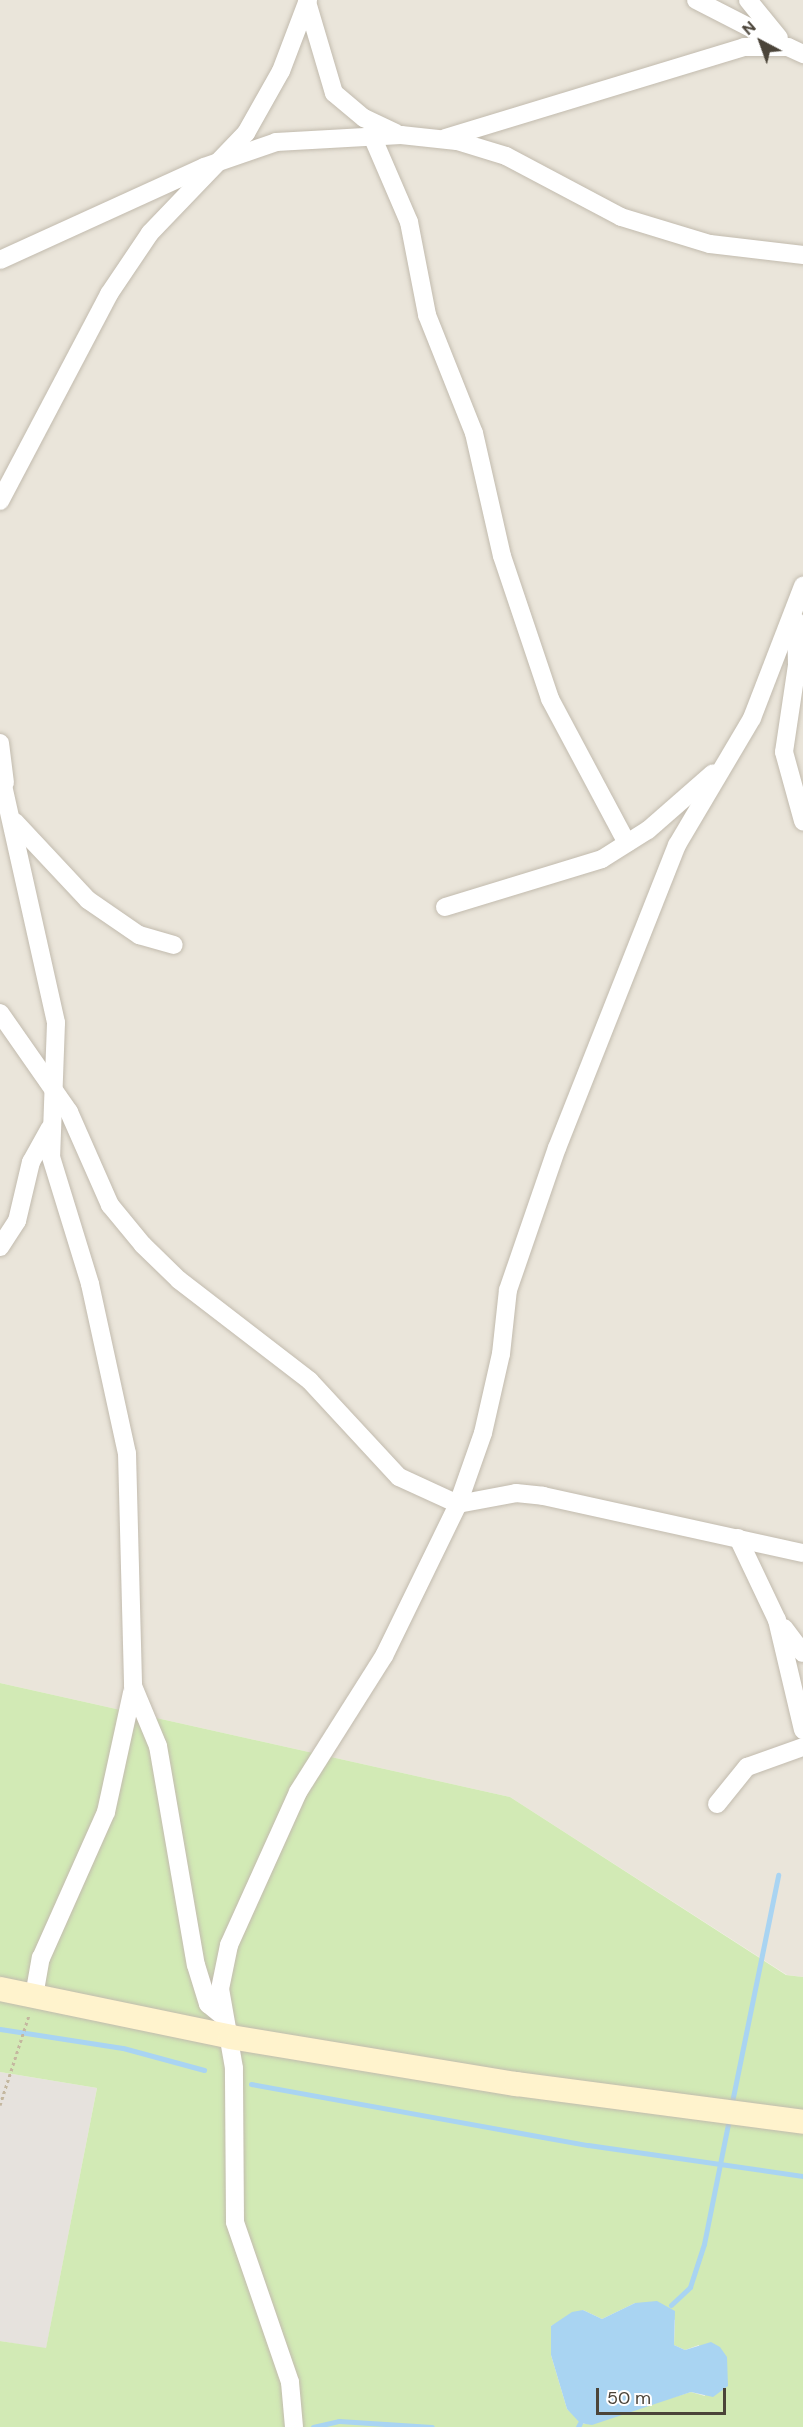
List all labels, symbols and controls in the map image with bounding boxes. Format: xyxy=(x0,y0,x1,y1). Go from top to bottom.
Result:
north arrow xyxy=(731,12,791,72)
text: N xyxy=(738,16,760,40)
scale bar xyxy=(599,2376,730,2414)
text: 50 m xyxy=(607,2386,651,2410)

